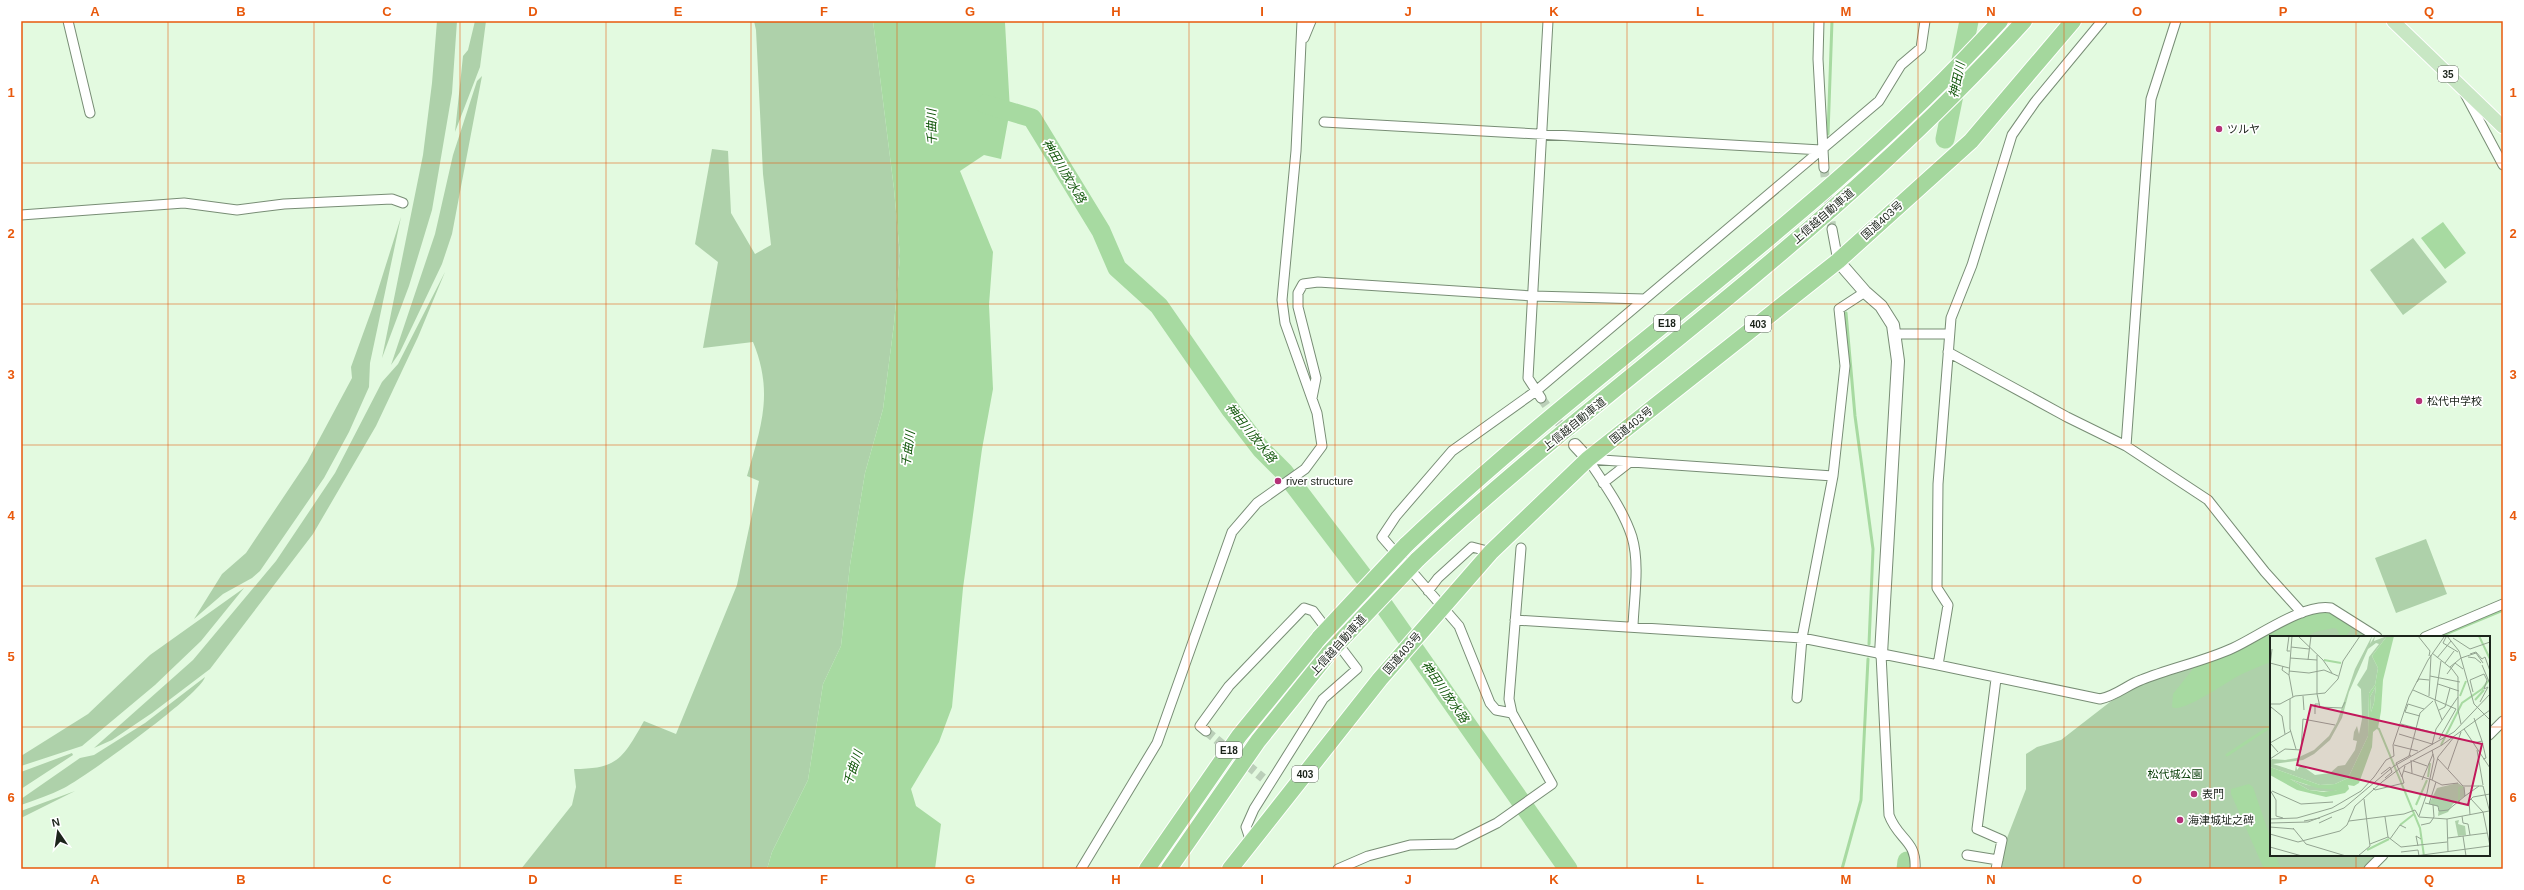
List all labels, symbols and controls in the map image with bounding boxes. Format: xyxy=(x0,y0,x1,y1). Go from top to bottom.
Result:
text: A xyxy=(90,4,100,19)
text: B xyxy=(236,4,246,19)
text: C xyxy=(382,4,392,19)
text: D xyxy=(528,4,538,19)
text: E xyxy=(674,4,683,19)
text: F xyxy=(820,4,828,19)
text: G xyxy=(965,4,975,19)
text: H xyxy=(1111,4,1121,19)
text: I xyxy=(1260,4,1264,19)
text: J xyxy=(1404,4,1412,19)
text: K xyxy=(1549,4,1559,19)
text: L xyxy=(1696,4,1704,19)
text: M xyxy=(1841,4,1851,19)
text: N xyxy=(1986,4,1996,19)
text: O xyxy=(2132,4,2142,19)
text: P xyxy=(2279,4,2288,19)
text: Q xyxy=(2424,4,2434,19)
water label: 神田川 xyxy=(1946,59,1968,99)
road number: 35 xyxy=(2438,66,2458,82)
text: 1 xyxy=(7,85,15,100)
text: 1 xyxy=(2509,85,2517,100)
water label: 千曲川 xyxy=(925,107,939,145)
place label: ツルヤ xyxy=(2227,123,2260,135)
marker: ツルヤ xyxy=(2214,124,2224,134)
water label: 神田川放水路 xyxy=(1039,137,1089,206)
street label: 上信越自動車道 xyxy=(1790,186,1856,246)
street label: 国道403号 xyxy=(1859,198,1905,242)
text: 2 xyxy=(7,226,15,241)
text: 2 xyxy=(2509,226,2517,241)
road number: E18 xyxy=(1654,315,1680,331)
road number: 403 xyxy=(1745,316,1771,332)
text: 3 xyxy=(7,367,15,382)
text: 3 xyxy=(2509,367,2517,382)
street label: 上信越自動車道 xyxy=(1540,395,1608,453)
place label: 松代中学校 xyxy=(2427,395,2482,407)
marker: 松代中学校 xyxy=(2414,396,2424,406)
water label: 神田川放水路 xyxy=(1223,401,1280,466)
street label: 国道403号 xyxy=(1607,404,1655,446)
water label: 千曲川 xyxy=(899,428,918,468)
place label: river structure xyxy=(1286,475,1353,487)
marker: river structure xyxy=(1273,476,1283,486)
text: 4 xyxy=(7,508,15,523)
text: 4 xyxy=(2509,508,2517,523)
street label: 上信越自動車道 xyxy=(1308,612,1368,678)
street label: 国道403号 xyxy=(1381,630,1423,676)
inset map xyxy=(2270,636,2490,856)
text: 5 xyxy=(7,649,15,664)
text: 5 xyxy=(2509,649,2517,664)
water label: 神田川放水路 xyxy=(1419,658,1472,726)
road number: E18 xyxy=(1216,742,1242,758)
water label: 千曲川 xyxy=(841,747,866,787)
road number: 403 xyxy=(1292,766,1318,782)
park label: 松代城公園 xyxy=(2148,768,2203,780)
place label: 表門 xyxy=(2202,788,2224,800)
marker: 表門 xyxy=(2189,789,2199,799)
text: 6 xyxy=(7,790,15,805)
text: 6 xyxy=(2509,790,2517,805)
north arrow xyxy=(38,812,78,852)
place label: 海津城址之碑 xyxy=(2188,814,2254,826)
marker: 海津城址之碑 xyxy=(2175,815,2185,825)
text: N xyxy=(51,816,61,829)
text: A xyxy=(90,872,100,887)
text: B xyxy=(236,872,246,887)
text: C xyxy=(382,872,392,887)
text: D xyxy=(528,872,538,887)
text: E xyxy=(674,872,683,887)
text: F xyxy=(820,872,828,887)
text: G xyxy=(965,872,975,887)
text: H xyxy=(1111,872,1121,887)
text: I xyxy=(1260,872,1264,887)
text: J xyxy=(1404,872,1412,887)
text: K xyxy=(1549,872,1559,887)
text: L xyxy=(1696,872,1704,887)
text: M xyxy=(1841,872,1851,887)
text: N xyxy=(1986,872,1996,887)
text: O xyxy=(2132,872,2142,887)
text: P xyxy=(2279,872,2288,887)
text: Q xyxy=(2424,872,2434,887)

